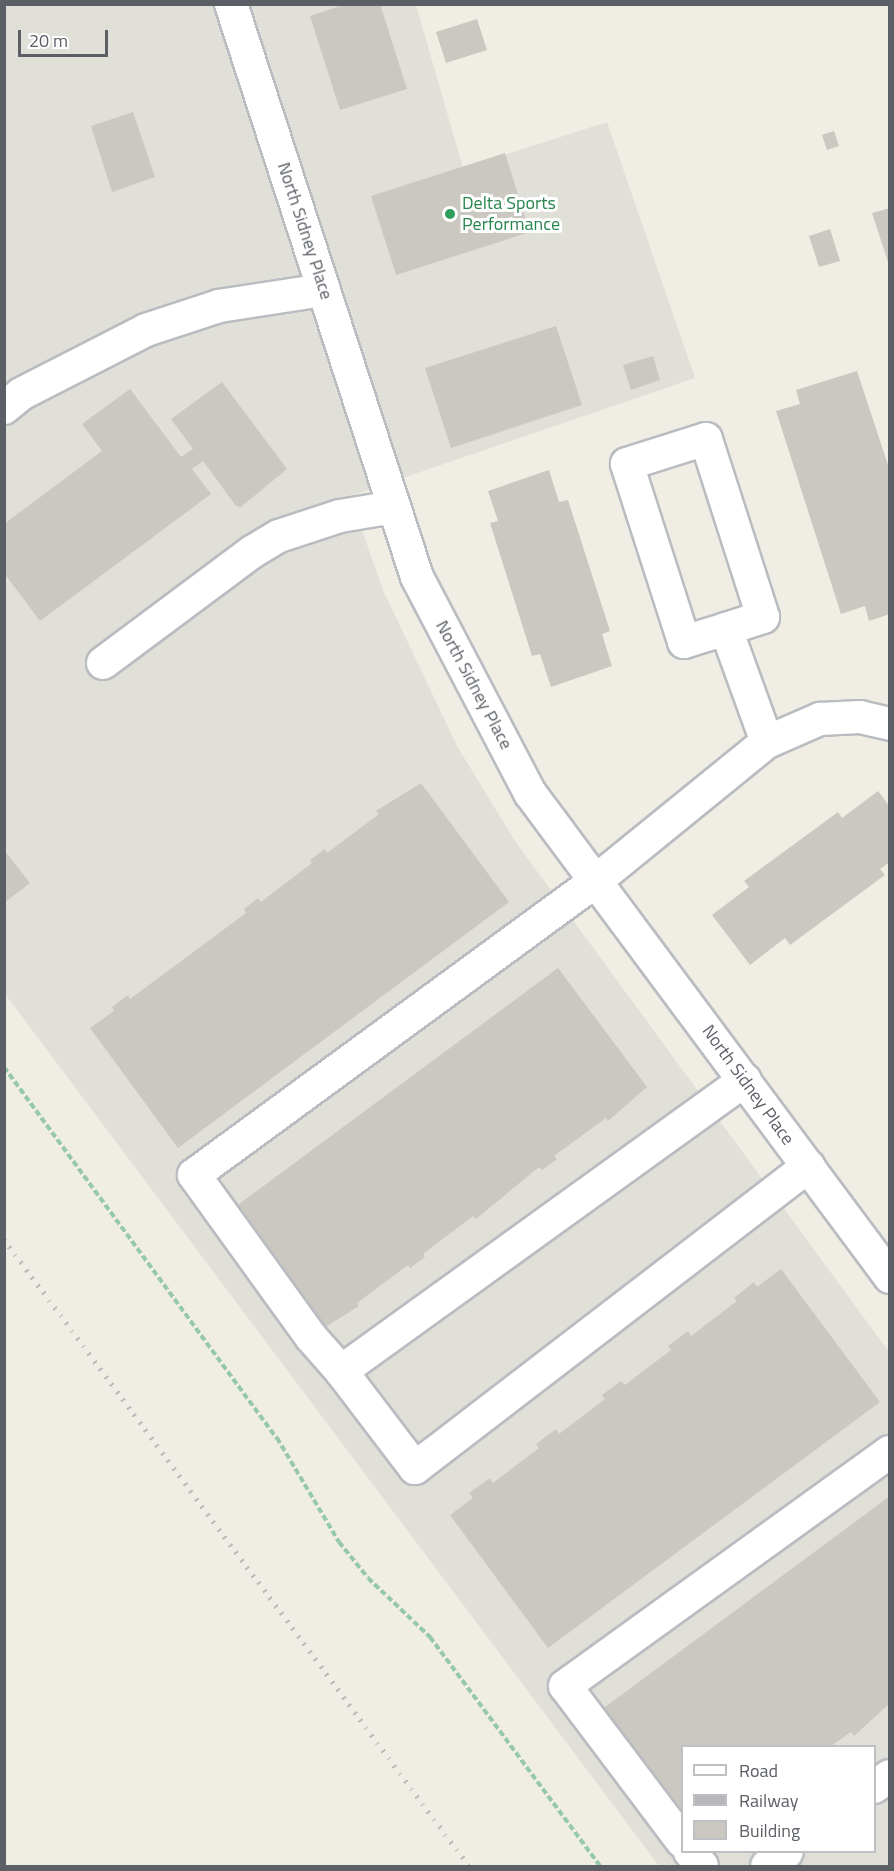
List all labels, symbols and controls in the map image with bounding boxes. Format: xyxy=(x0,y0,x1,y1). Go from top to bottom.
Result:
scale bar xyxy=(21,18,111,56)
text: 20 m xyxy=(29,27,68,54)
street label: North Sidney Place xyxy=(273,160,337,302)
place label: Delta Sports Performance xyxy=(462,193,560,236)
marker: Delta Sports Performance xyxy=(443,207,457,221)
street label: North Sidney Place xyxy=(431,617,517,753)
street label: North Sidney Place xyxy=(697,1021,799,1149)
legend xyxy=(681,1745,876,1853)
text: Road xyxy=(739,1757,778,1784)
text: Railway xyxy=(739,1787,798,1814)
text: Building xyxy=(739,1817,800,1844)

